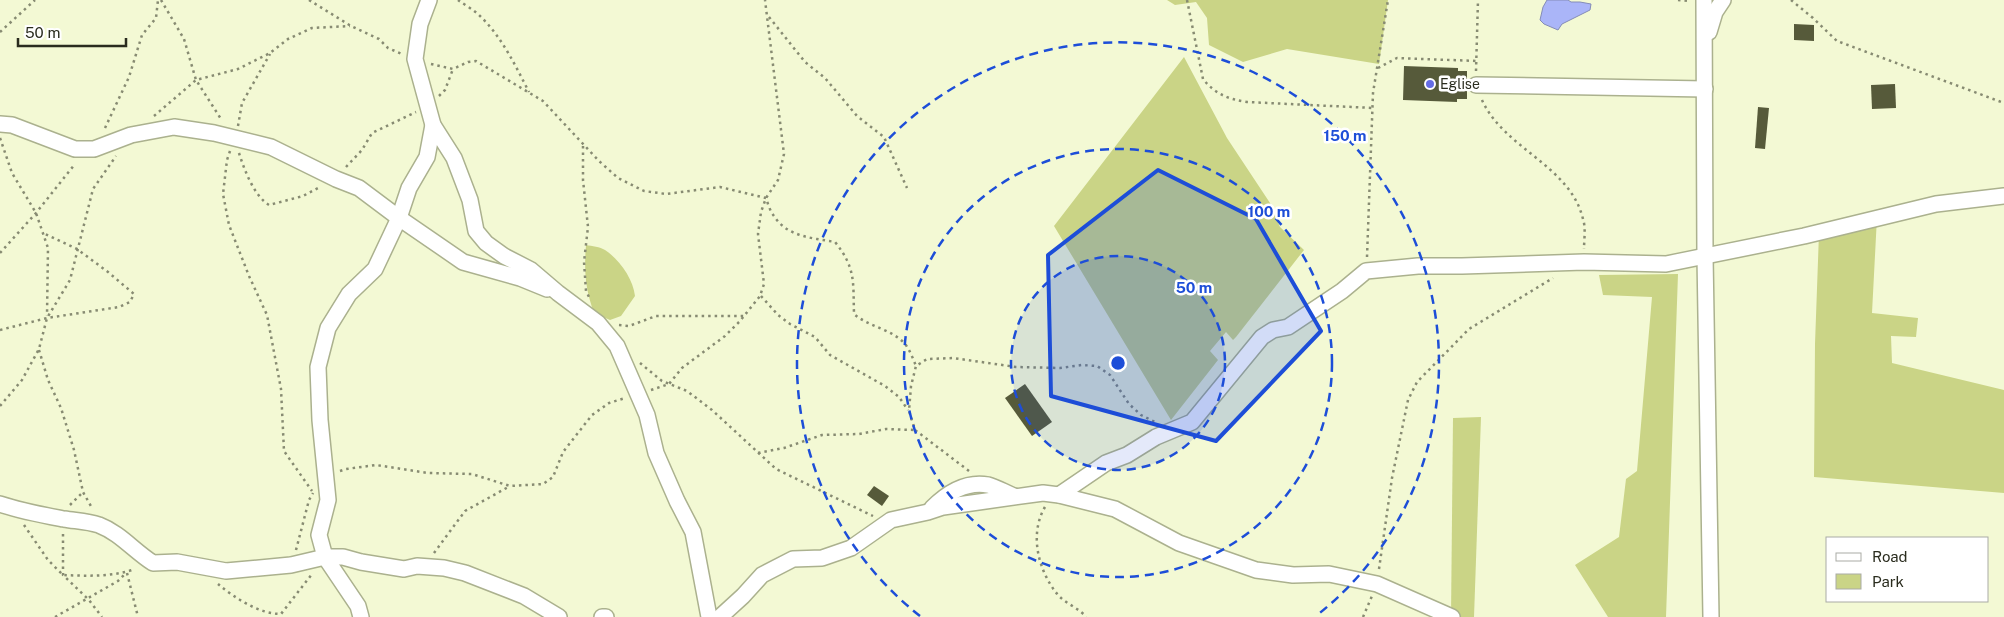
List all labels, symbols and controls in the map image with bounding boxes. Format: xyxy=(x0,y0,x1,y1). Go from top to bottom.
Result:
scale bar xyxy=(18,15,125,47)
text: 50 m xyxy=(25,24,60,41)
place label: Eglise xyxy=(1440,76,1480,92)
marker: Eglise xyxy=(1424,78,1436,90)
text: 150 m xyxy=(1323,127,1367,144)
text: 100 m xyxy=(1248,203,1290,220)
text: 50 m xyxy=(1176,279,1212,296)
centre of rings xyxy=(1109,354,1127,372)
legend xyxy=(1826,537,1989,602)
text: Road xyxy=(1872,548,1908,565)
text: Park xyxy=(1872,573,1904,590)

